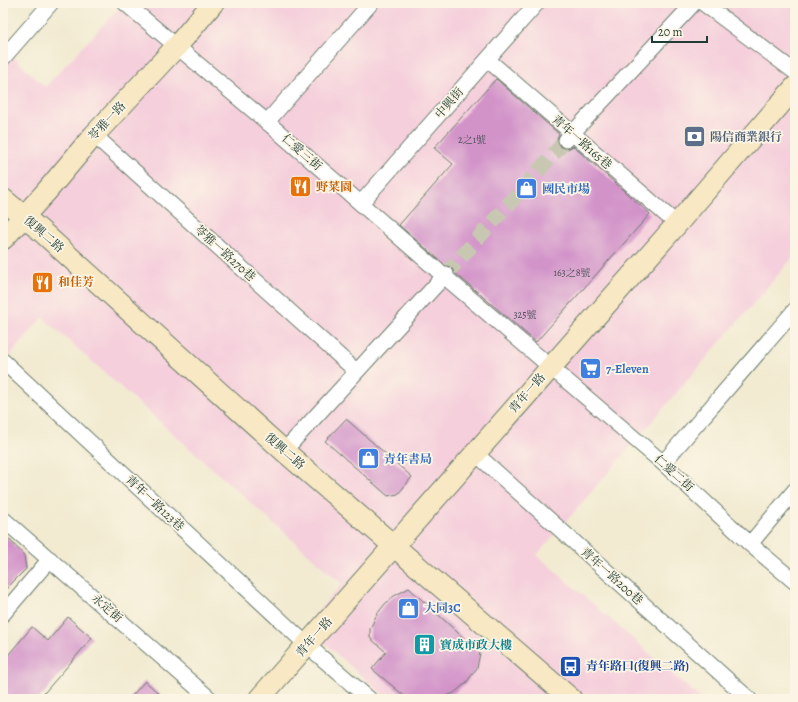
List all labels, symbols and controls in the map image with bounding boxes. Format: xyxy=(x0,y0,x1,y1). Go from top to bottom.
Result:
scale bar xyxy=(652,18,707,44)
text: 20 m xyxy=(658,24,682,40)
street label: 中興街 xyxy=(431,83,467,122)
street label: 苓雅一路 xyxy=(85,98,129,144)
street label: 青年一路165巷 xyxy=(549,111,615,173)
bank icon: 陽信商業銀行 xyxy=(681,124,707,150)
place label: 陽信商業銀行 xyxy=(710,129,782,145)
street label: 仁愛三街 xyxy=(279,130,326,174)
house number: 2之1號 xyxy=(458,133,486,146)
restaurant icon: 野菜園 xyxy=(288,174,314,200)
shop icon: 國民市場 xyxy=(513,176,539,202)
place label: 野菜園 xyxy=(316,179,352,195)
place label: 國民市場 xyxy=(542,181,590,197)
street label: 復興二路 xyxy=(21,212,67,256)
street label: 苓雅一路270巷 xyxy=(191,221,259,285)
house number: 163之8號 xyxy=(553,266,591,279)
restaurant icon: 和佳芳 xyxy=(29,269,55,295)
place label: 和佳芳 xyxy=(58,274,94,290)
house number: 325號 xyxy=(513,308,537,321)
supermarket icon: 7-Eleven xyxy=(577,356,603,382)
place label: 7-Eleven xyxy=(606,361,649,377)
street label: 青年一路 xyxy=(505,370,549,416)
street label: 復興二路 xyxy=(262,429,308,473)
shop icon: 青年書局 xyxy=(356,446,382,472)
place label: 青年書局 xyxy=(384,451,432,467)
street label: 仁愛二街 xyxy=(651,451,698,496)
street label: 青年一路123巷 xyxy=(122,472,188,534)
street label: 青年一路200巷 xyxy=(577,544,647,608)
street label: 永定街 xyxy=(88,590,127,626)
shop icon: 大同3C xyxy=(395,595,421,621)
place label: 大同3C xyxy=(424,600,461,616)
street label: 青年一路 xyxy=(292,614,336,660)
building icon: 寶成市政大樓 xyxy=(411,632,437,658)
place label: 寶成市政大樓 xyxy=(440,637,512,653)
bus stop icon: 青年路口(復興二路) xyxy=(558,653,584,679)
place label: 青年路口(復興二路) xyxy=(586,658,689,674)

